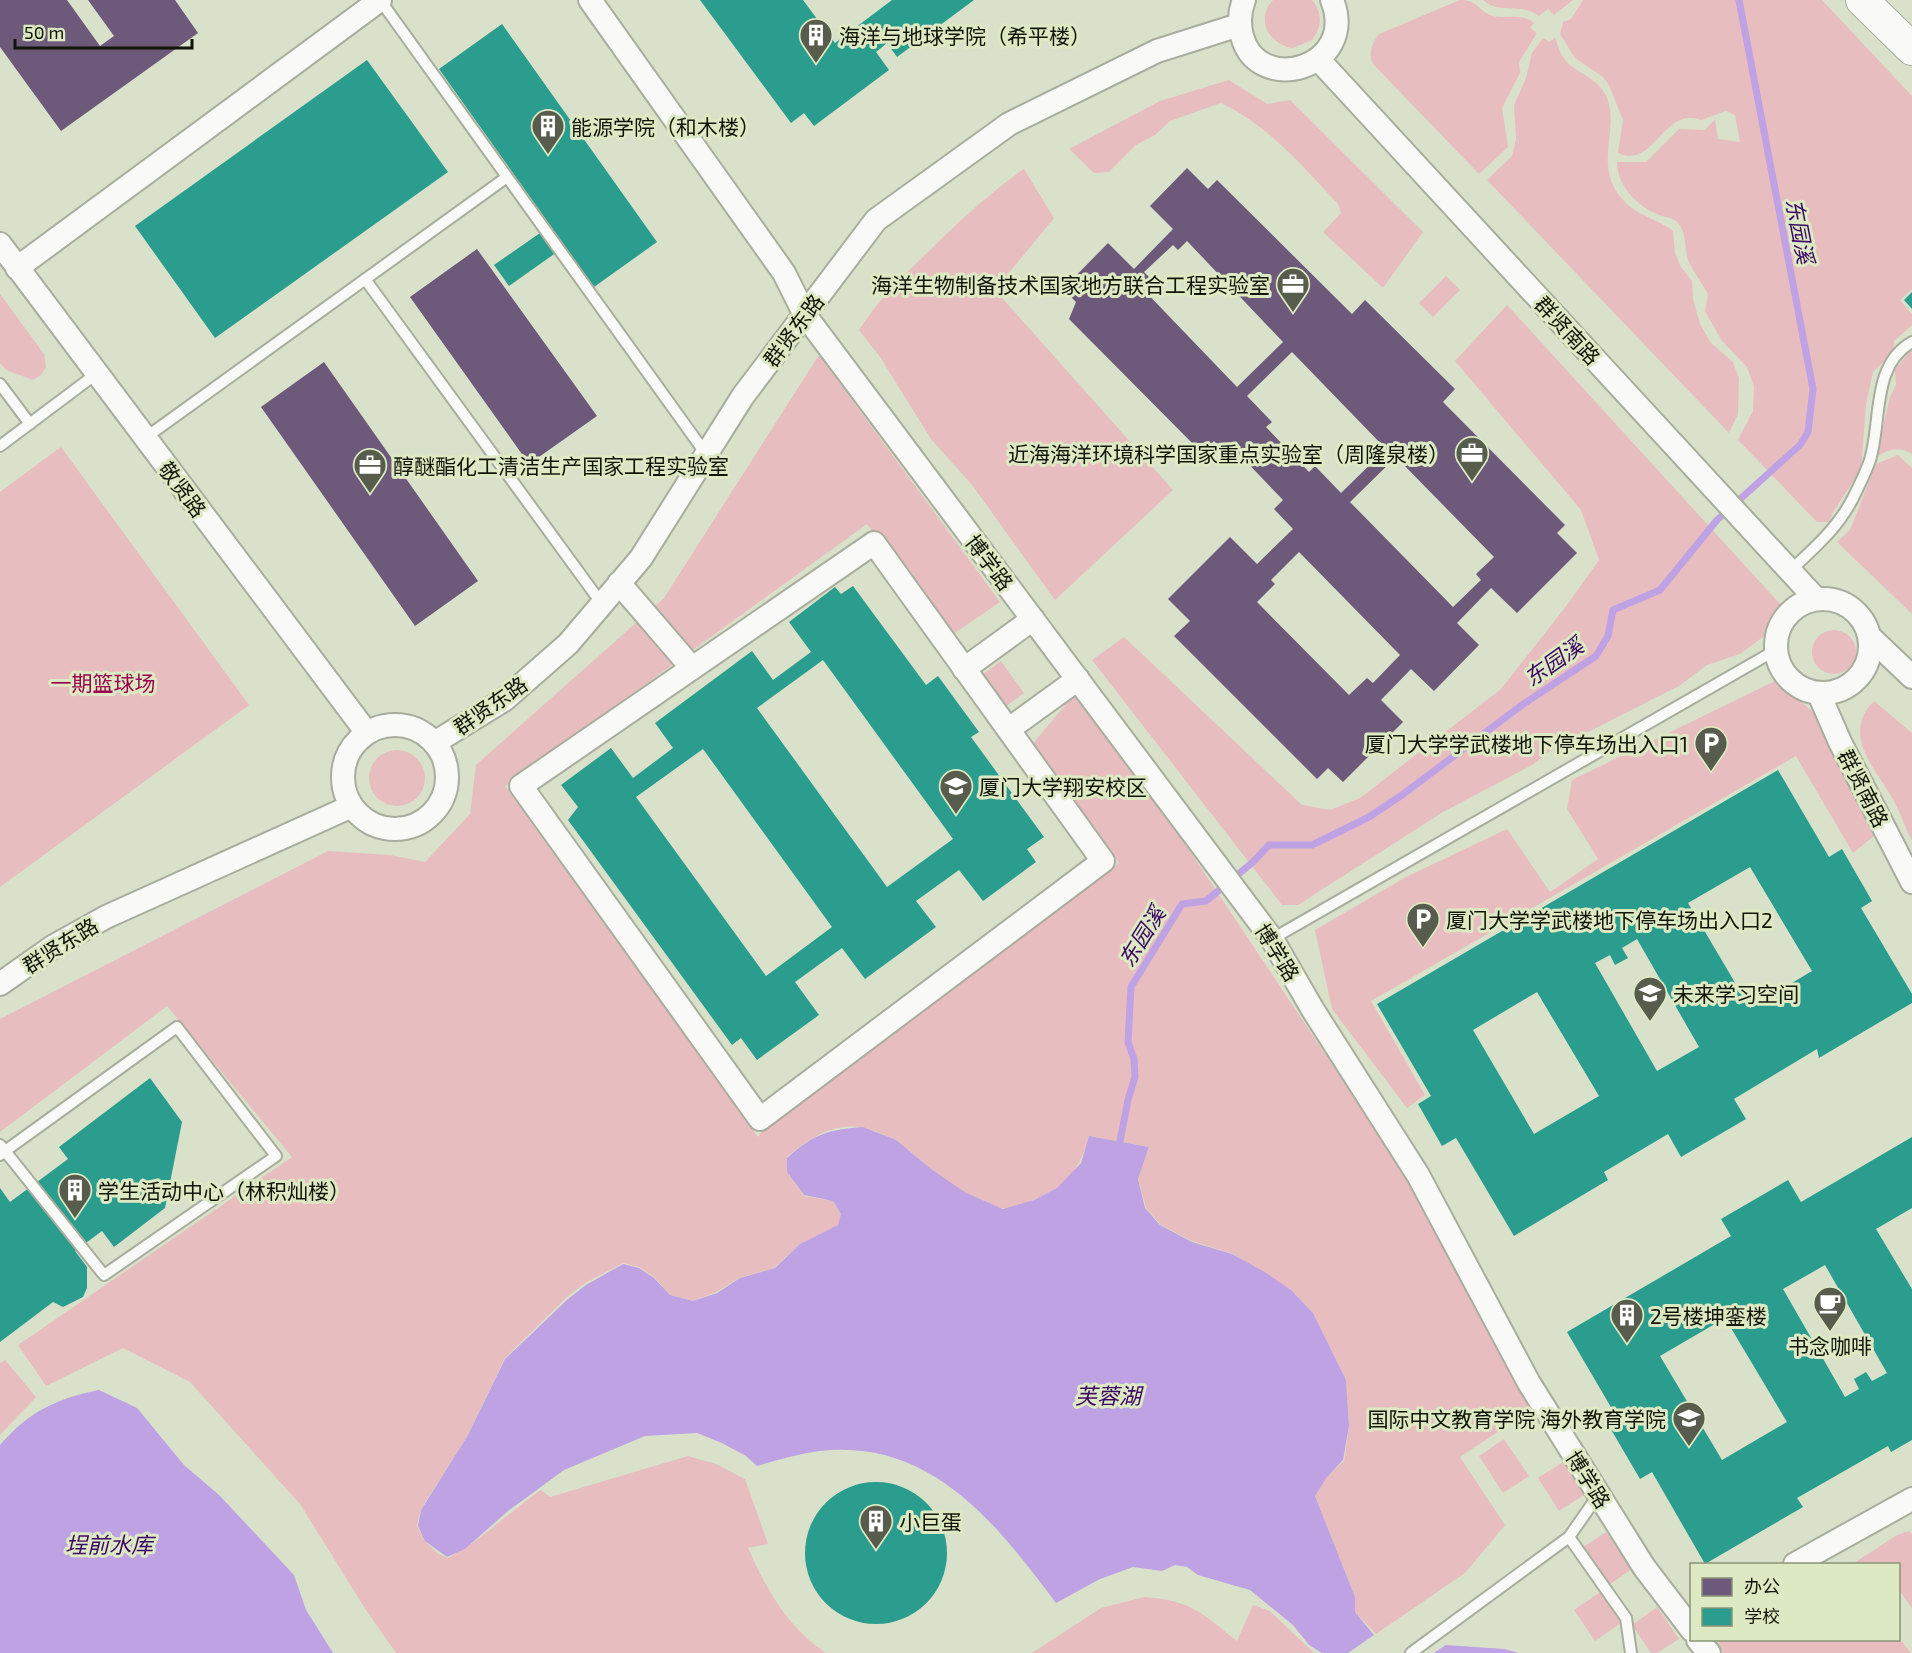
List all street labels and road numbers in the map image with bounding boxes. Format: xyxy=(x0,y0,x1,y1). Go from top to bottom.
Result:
street label: 群贤东路 xyxy=(758,289,828,371)
street label: 群贤南路 xyxy=(1530,291,1606,369)
street label: 敬贤路 xyxy=(154,456,212,522)
street label: 博学路 xyxy=(961,529,1019,595)
street label: 群贤东路 xyxy=(448,671,532,739)
street label: 群贤南路 xyxy=(1834,745,1894,831)
street label: 群贤东路 xyxy=(18,912,102,978)
street label: 博学路 xyxy=(1251,919,1305,985)
street label: 博学路 xyxy=(1562,1446,1616,1512)

